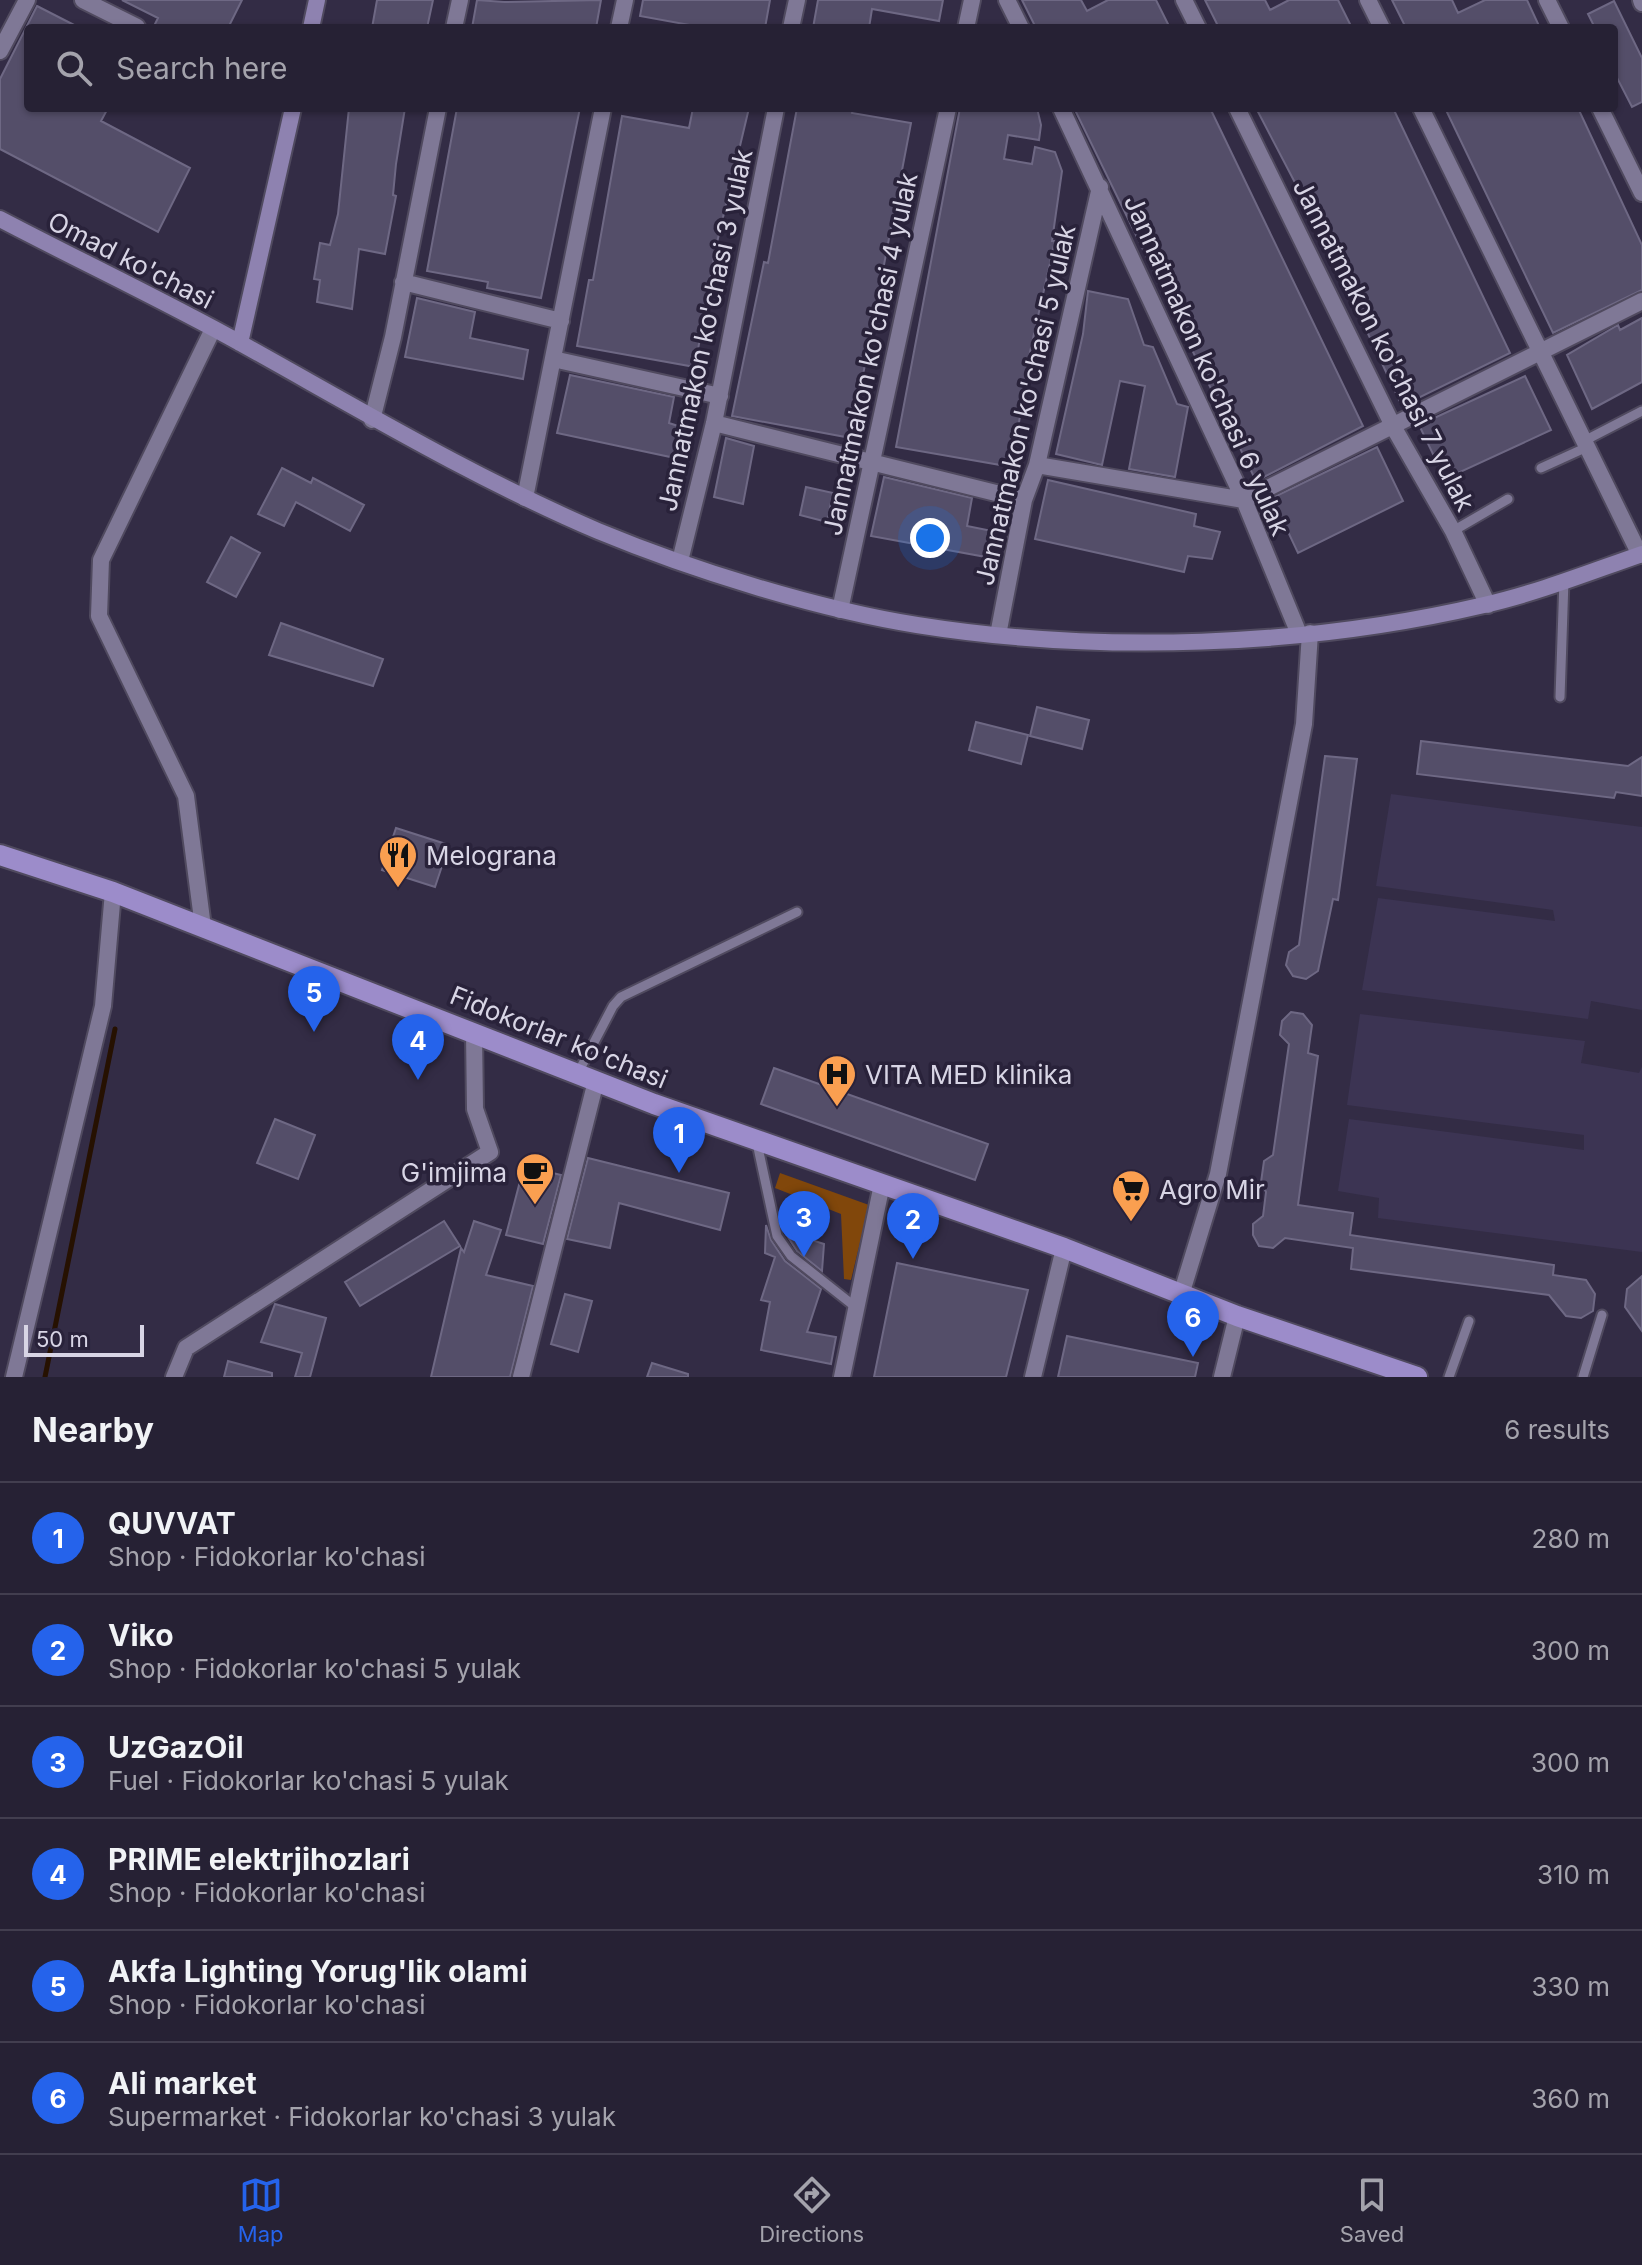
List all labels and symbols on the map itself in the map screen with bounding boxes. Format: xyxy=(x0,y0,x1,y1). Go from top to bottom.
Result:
street label: Jannatmakon ko'chasi 3 yulak xyxy=(651,146,759,514)
street label: Jannatmakon ko'chasi 4 yulak xyxy=(816,170,924,538)
street label: Jannatmakon ko'chasi 7 yulak xyxy=(1287,174,1481,516)
street label: Jannatmakon ko'chasi 6 yulak xyxy=(1118,190,1296,540)
street label: Omad ko'chasi xyxy=(43,205,219,315)
street label: Jannatmakon ko'chasi 5 yulak xyxy=(968,222,1082,588)
your location xyxy=(910,518,950,558)
restaurant icon: Melograna xyxy=(377,834,419,889)
place label: Melograna xyxy=(426,840,557,871)
pin: 5 xyxy=(288,966,340,1032)
street label: Fidokorlar ko'chasi xyxy=(446,979,672,1095)
pin: 4 xyxy=(392,1014,444,1080)
hospital icon: VITA MED klinika xyxy=(816,1053,858,1108)
place label: VITA MED klinika xyxy=(865,1059,1072,1090)
pin: 1 xyxy=(653,1107,705,1173)
cafe icon: G'imjima xyxy=(514,1151,556,1206)
place label: G'imjima xyxy=(401,1157,507,1188)
supermarket icon: Agro Mir xyxy=(1110,1168,1152,1223)
place label: Agro Mir xyxy=(1159,1174,1265,1205)
pin: 3 xyxy=(778,1191,830,1257)
pin: 2 xyxy=(887,1193,939,1259)
pin: 6 xyxy=(1167,1291,1219,1357)
scale bar xyxy=(24,1321,144,1357)

